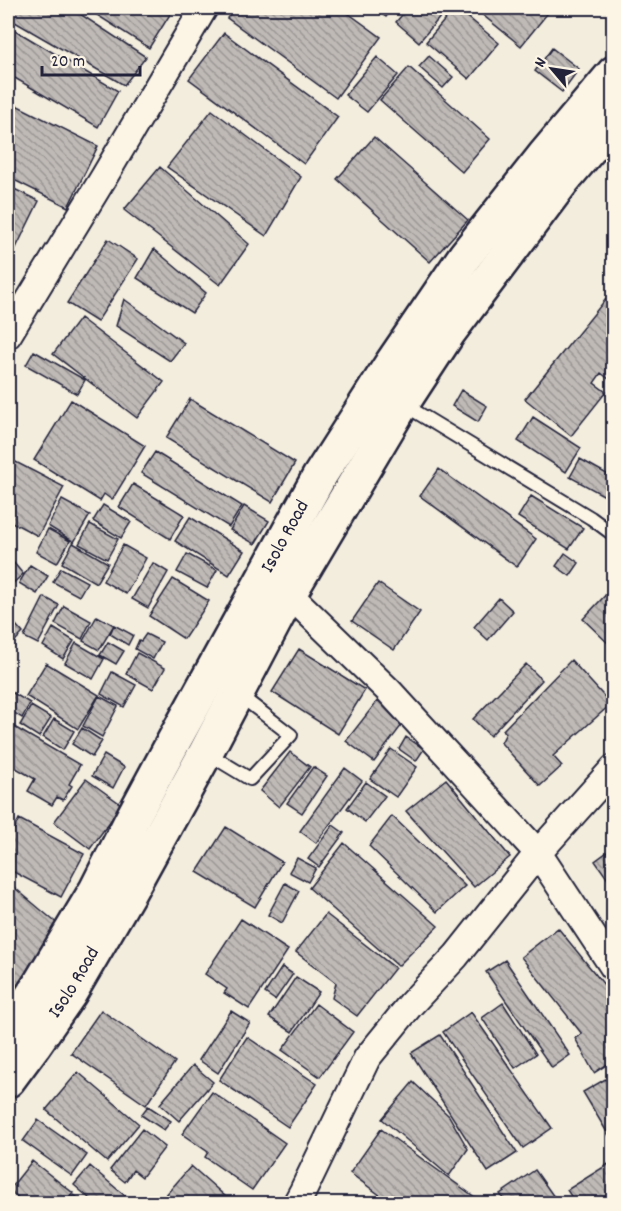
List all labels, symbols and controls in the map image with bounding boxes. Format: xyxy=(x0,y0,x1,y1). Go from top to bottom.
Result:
scale bar xyxy=(42,39,140,77)
north arrow xyxy=(522,39,582,99)
text: 20 m xyxy=(51,50,85,75)
text: N xyxy=(529,54,553,72)
street label: Isolo Road xyxy=(255,496,317,578)
street label: Isolo Road xyxy=(42,942,108,1024)

